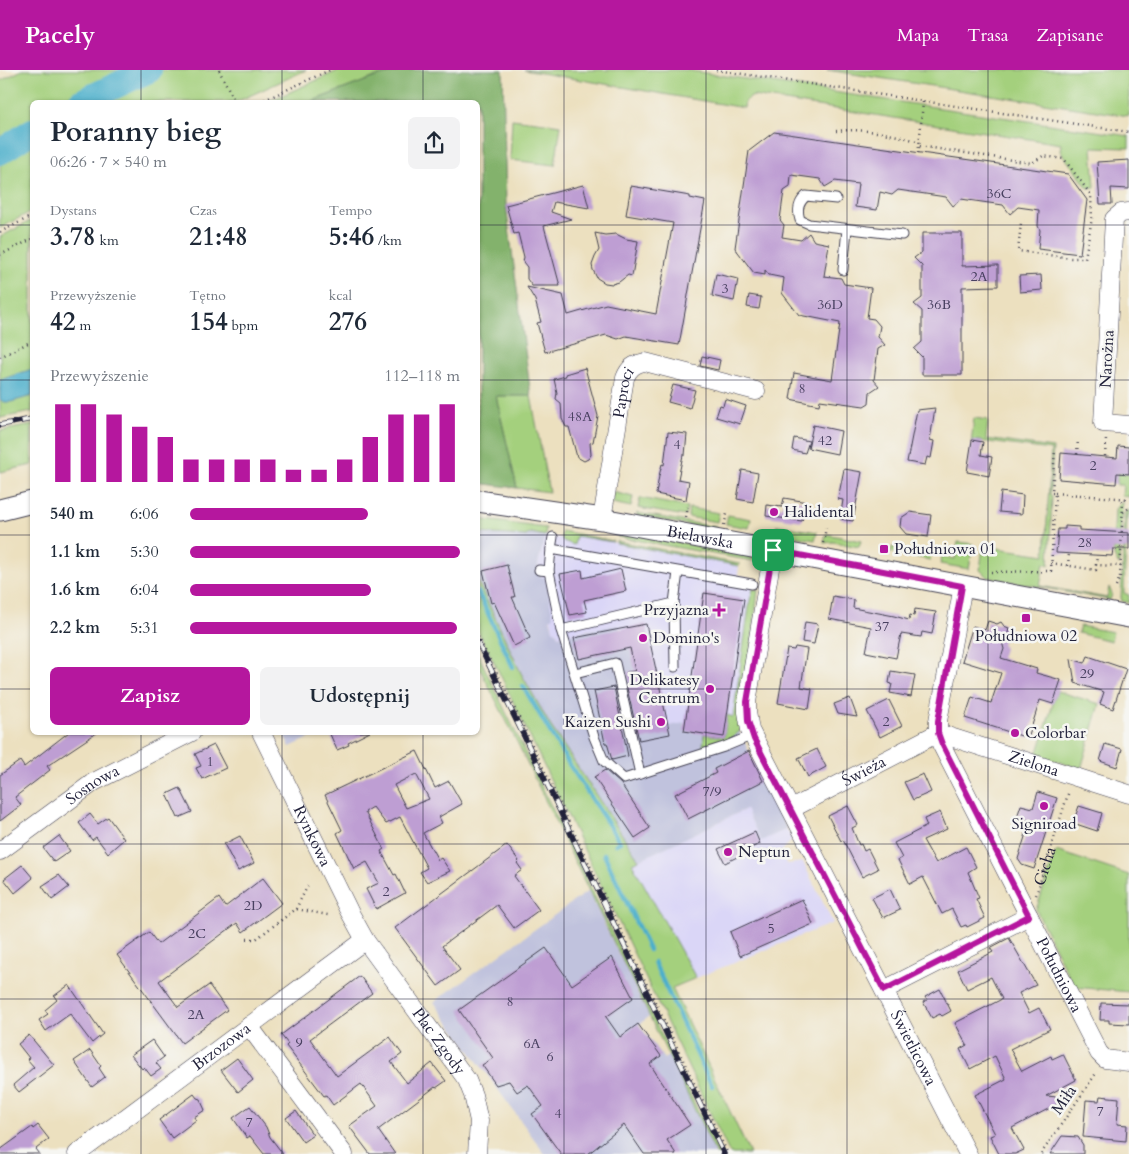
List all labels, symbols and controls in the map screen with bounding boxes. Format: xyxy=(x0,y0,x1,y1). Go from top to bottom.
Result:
text: Pacely xyxy=(25,19,95,52)
text: Mapa xyxy=(897,23,939,48)
text: Trasa xyxy=(967,23,1009,48)
text: Zapisane xyxy=(1037,23,1104,48)
text: Poranny bieg xyxy=(50,113,221,151)
button: share xyxy=(408,117,460,169)
text: 06:26 · 7 × 540 m xyxy=(50,151,167,173)
house number: 36C xyxy=(986,184,1012,203)
text: Dystans xyxy=(50,201,97,220)
text: Czas xyxy=(189,201,217,220)
text: Tempo xyxy=(329,201,372,220)
text: 3.78 xyxy=(50,220,96,254)
text: 21:48 xyxy=(189,220,248,254)
text: 5:46 xyxy=(329,220,374,254)
text: km xyxy=(96,231,119,250)
text: /km xyxy=(374,231,402,250)
house number: 2A xyxy=(970,267,988,286)
house number: 3 xyxy=(721,279,729,298)
text: Przewyższenie xyxy=(50,286,136,305)
text: Tętno xyxy=(189,286,226,305)
text: kcal xyxy=(329,286,352,305)
house number: 36D xyxy=(817,295,843,314)
house number: 36B xyxy=(927,295,951,314)
text: 42 xyxy=(50,305,76,339)
text: 154 xyxy=(189,305,228,339)
text: 276 xyxy=(329,305,367,339)
text: m xyxy=(76,316,91,335)
text: bpm xyxy=(228,316,258,335)
street label: Narożna xyxy=(1094,329,1120,389)
street label: Paproci xyxy=(608,362,639,420)
text: Przewyższenie xyxy=(50,365,149,387)
text: 112–118 m xyxy=(384,365,460,387)
house number: 8 xyxy=(798,379,806,398)
house number: 48A xyxy=(568,407,592,426)
house number: 42 xyxy=(818,431,832,450)
house number: 4 xyxy=(673,435,681,454)
house number: 2 xyxy=(1089,456,1097,475)
place label: Halidental xyxy=(784,501,854,523)
text: 540 m xyxy=(50,503,94,525)
text: 6:06 xyxy=(130,503,159,525)
marker: Halidental xyxy=(768,506,780,518)
street label: Bielawska xyxy=(665,520,735,554)
pin xyxy=(752,529,794,571)
house number: 28 xyxy=(1078,533,1092,552)
icon: arrive xyxy=(759,536,787,564)
place label: Południowa 01 xyxy=(894,538,997,560)
text: 1.1 km xyxy=(50,541,100,563)
text: 5:30 xyxy=(130,541,159,563)
marker: Południowa 01 xyxy=(878,543,890,555)
text: 1.6 km xyxy=(50,579,100,601)
text: 6:04 xyxy=(130,579,159,601)
place label: Przyjazna xyxy=(644,599,709,621)
marker: Przyjazna xyxy=(713,604,725,616)
marker: Południowa 02 xyxy=(1020,612,1032,624)
text: 2.2 km xyxy=(50,617,100,639)
text: 5:31 xyxy=(130,617,159,639)
house number: 37 xyxy=(875,617,889,636)
place label: Południowa 02 xyxy=(975,625,1077,647)
place label: Domino's xyxy=(653,627,719,649)
marker: Domino's xyxy=(637,632,649,644)
house number: 29 xyxy=(1080,664,1094,683)
button: Zapisz xyxy=(50,667,250,725)
button: Udostępnij xyxy=(260,667,460,725)
place label: Delikatesy Centrum xyxy=(630,669,701,709)
marker: Delikatesy Centrum xyxy=(704,683,716,695)
place label: Kaizen Sushi xyxy=(564,711,651,733)
house number: 2 xyxy=(882,712,890,731)
marker: Kaizen Sushi xyxy=(655,716,667,728)
place label: Colorbar xyxy=(1025,722,1086,744)
marker: Colorbar xyxy=(1009,727,1021,739)
street label: Zielona xyxy=(1006,745,1062,782)
street label: Świeża xyxy=(838,751,890,792)
house number: 1 xyxy=(206,752,214,771)
street label: Sosnowa xyxy=(61,760,123,810)
house number: 7/9 xyxy=(703,782,721,801)
marker: Signiroad xyxy=(1038,800,1050,812)
street label: Rynkowa xyxy=(288,802,337,870)
place label: Signiroad xyxy=(1012,813,1077,835)
place label: Neptun xyxy=(738,841,790,863)
street label: Cicha xyxy=(1029,844,1062,889)
marker: Neptun xyxy=(722,846,734,858)
house number: 2 xyxy=(382,882,390,901)
house number: 2D xyxy=(244,896,262,915)
house number: 5 xyxy=(767,919,775,938)
house number: 2C xyxy=(188,924,206,943)
street label: Południowa xyxy=(1031,933,1088,1016)
house number: 8 xyxy=(506,992,514,1011)
street label: Plac Zgody xyxy=(407,1003,471,1080)
house number: 2A xyxy=(187,1005,205,1024)
street label: Świetlicowa xyxy=(885,1006,942,1090)
street label: Brzozowa xyxy=(188,1017,255,1076)
house number: 9 xyxy=(295,1033,303,1052)
house number: 6A xyxy=(523,1034,541,1053)
house number: 6 xyxy=(546,1047,554,1066)
street label: Miła xyxy=(1046,1081,1082,1119)
house number: 7 xyxy=(1096,1102,1104,1121)
house number: 4 xyxy=(554,1104,562,1123)
house number: 7 xyxy=(245,1113,253,1132)

